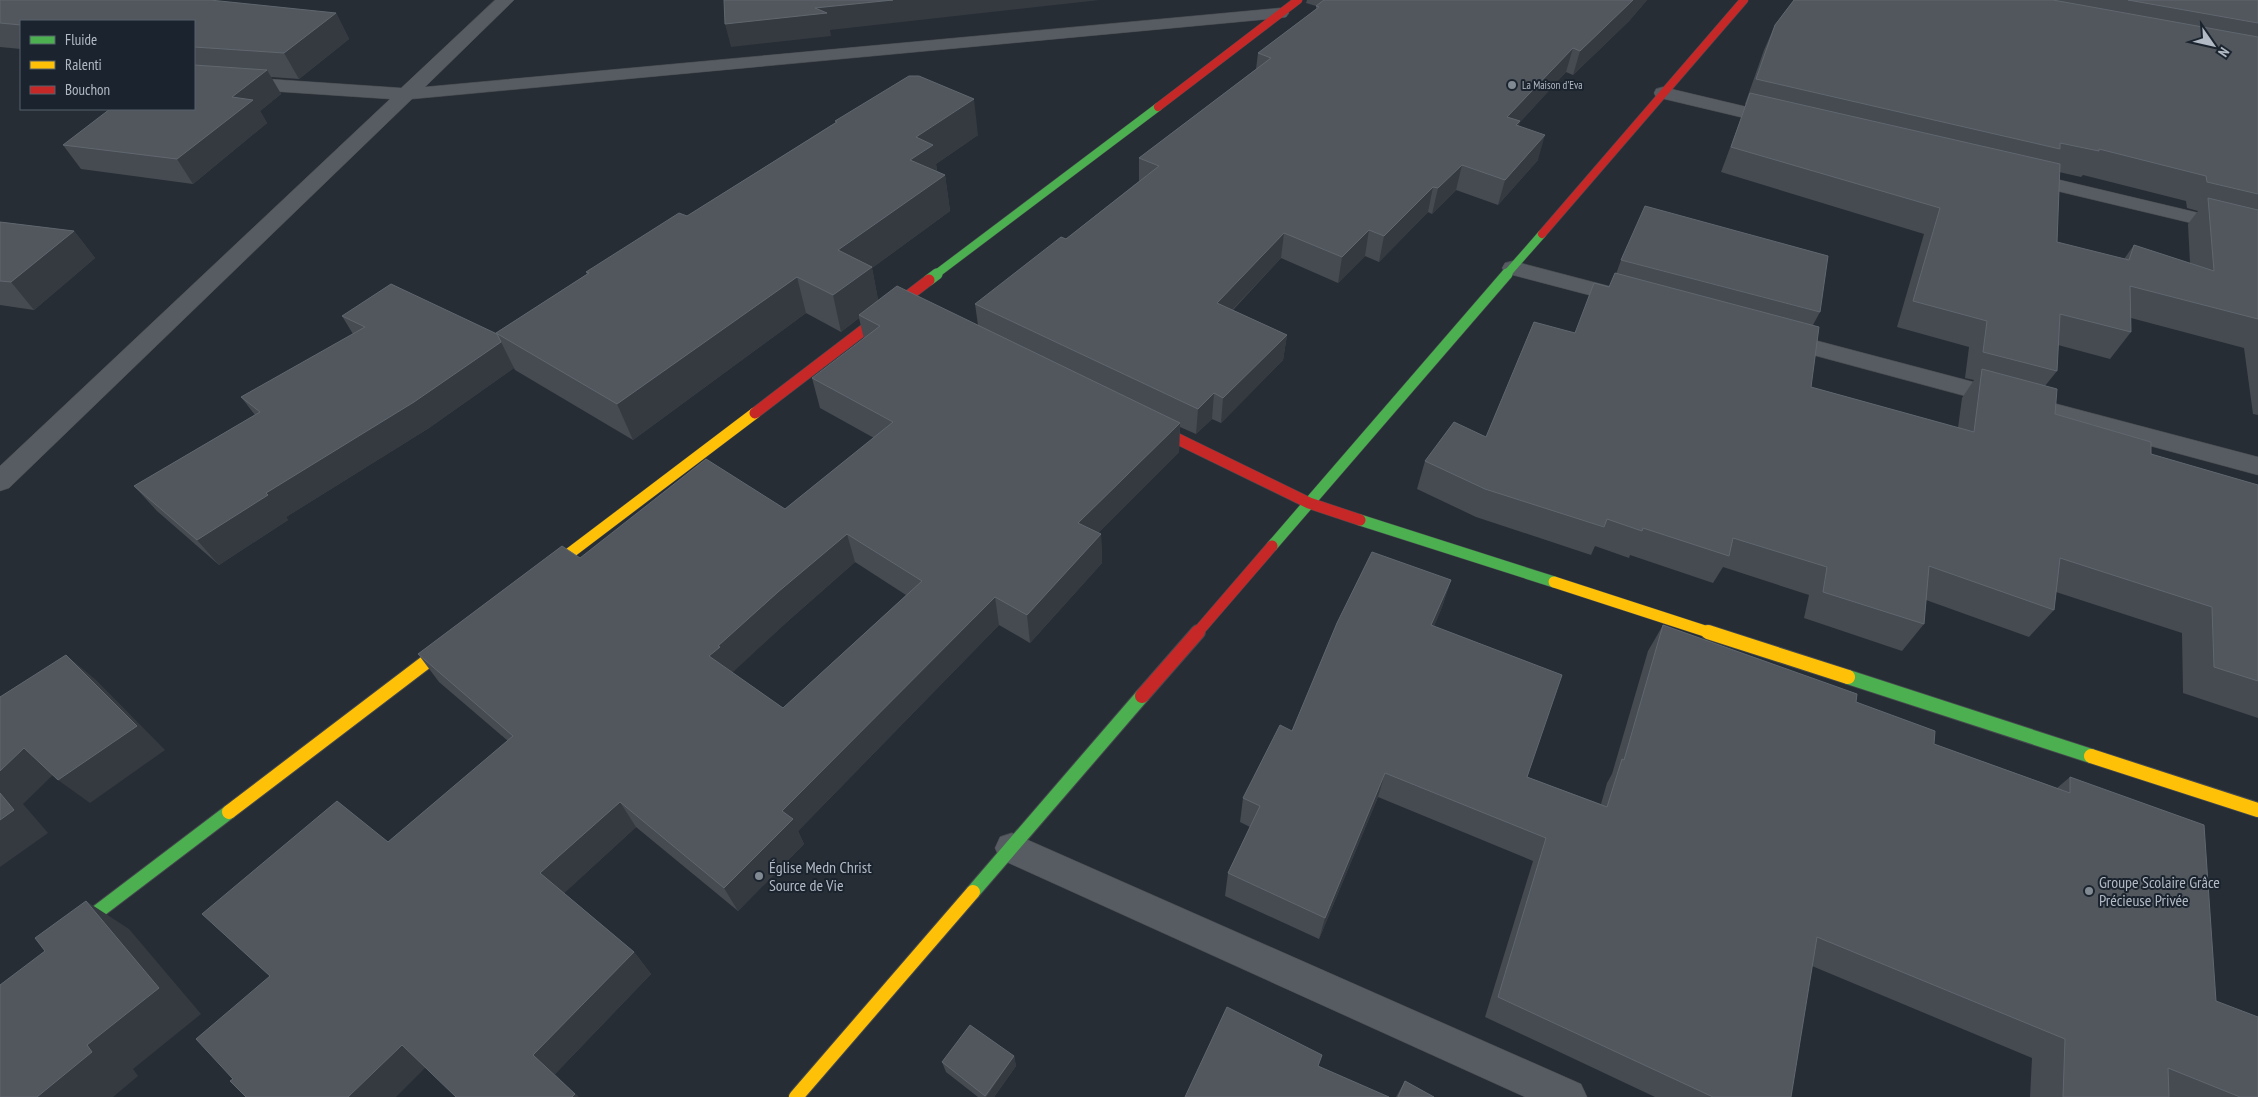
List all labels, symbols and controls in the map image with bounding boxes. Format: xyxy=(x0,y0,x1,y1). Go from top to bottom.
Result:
legend xyxy=(20,20,195,110)
north arrow xyxy=(2188,20,2238,70)
text: Fluide xyxy=(65,30,97,49)
text: N xyxy=(2214,44,2233,60)
text: Ralenti xyxy=(65,55,102,74)
place label: La Maison d'Eva xyxy=(1522,78,1583,92)
marker: La Maison d'Eva xyxy=(1506,79,1518,91)
text: Bouchon xyxy=(65,80,110,99)
place label: Église Medn Christ Source de Vie xyxy=(769,857,872,895)
marker: Église Medn Christ Source de Vie xyxy=(753,870,765,882)
place label: Groupe Scolaire Grâce Précieuse Privée xyxy=(2099,872,2220,910)
marker: Groupe Scolaire Grâce Précieuse Privée xyxy=(2083,885,2095,897)

